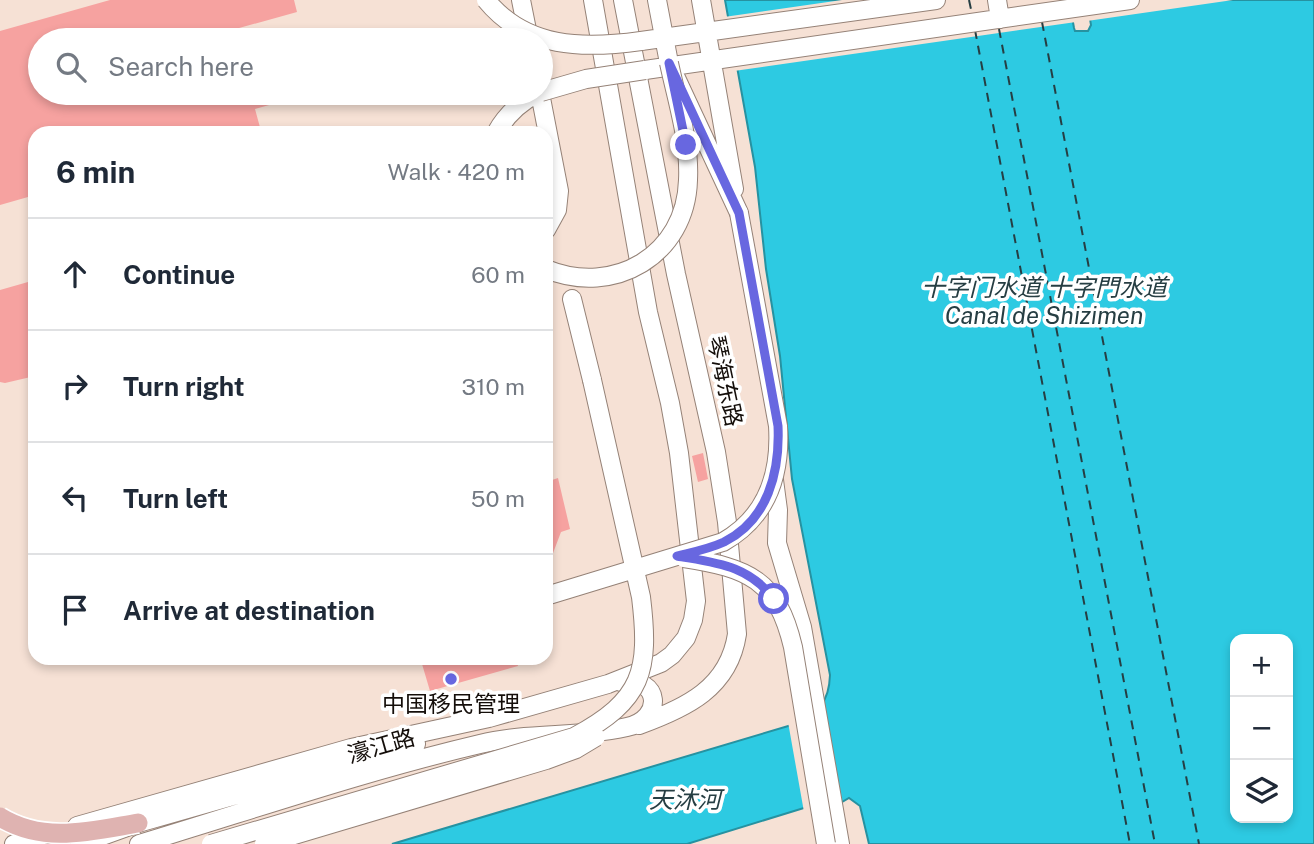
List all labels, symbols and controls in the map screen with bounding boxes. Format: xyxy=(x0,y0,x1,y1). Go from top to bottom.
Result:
search box xyxy=(28,28,553,105)
icon: search xyxy=(52,48,90,86)
text: Search here xyxy=(108,51,254,82)
route end xyxy=(670,129,701,160)
text: 6 min xyxy=(56,154,135,190)
text: Walk · 420 m xyxy=(388,158,525,185)
icon: ahead xyxy=(56,255,94,293)
text: Continue xyxy=(123,259,235,290)
text: 60 m xyxy=(471,261,525,288)
water label: 十字门水道 十字門水道 Canal de Shizimen xyxy=(921,273,1170,329)
street label: 琴海东路 xyxy=(703,333,748,429)
icon: right xyxy=(56,367,94,405)
text: Turn right xyxy=(123,371,245,402)
text: 310 m xyxy=(462,373,525,400)
icon: left xyxy=(56,479,94,517)
text: Turn left xyxy=(123,483,228,514)
text: 50 m xyxy=(471,485,525,512)
route start xyxy=(758,583,789,614)
icon: arrive xyxy=(56,591,94,629)
text: Arrive at destination xyxy=(123,595,375,626)
map controls xyxy=(1230,634,1293,823)
button: + xyxy=(1230,634,1293,697)
marker: 中国移民管理 xyxy=(443,671,459,687)
place label: 中国移民管理 xyxy=(382,690,520,717)
button: − xyxy=(1230,697,1293,760)
street label: 濠江路 xyxy=(344,723,418,768)
button: layers xyxy=(1230,760,1293,823)
water label: 天沐河 xyxy=(649,785,725,813)

